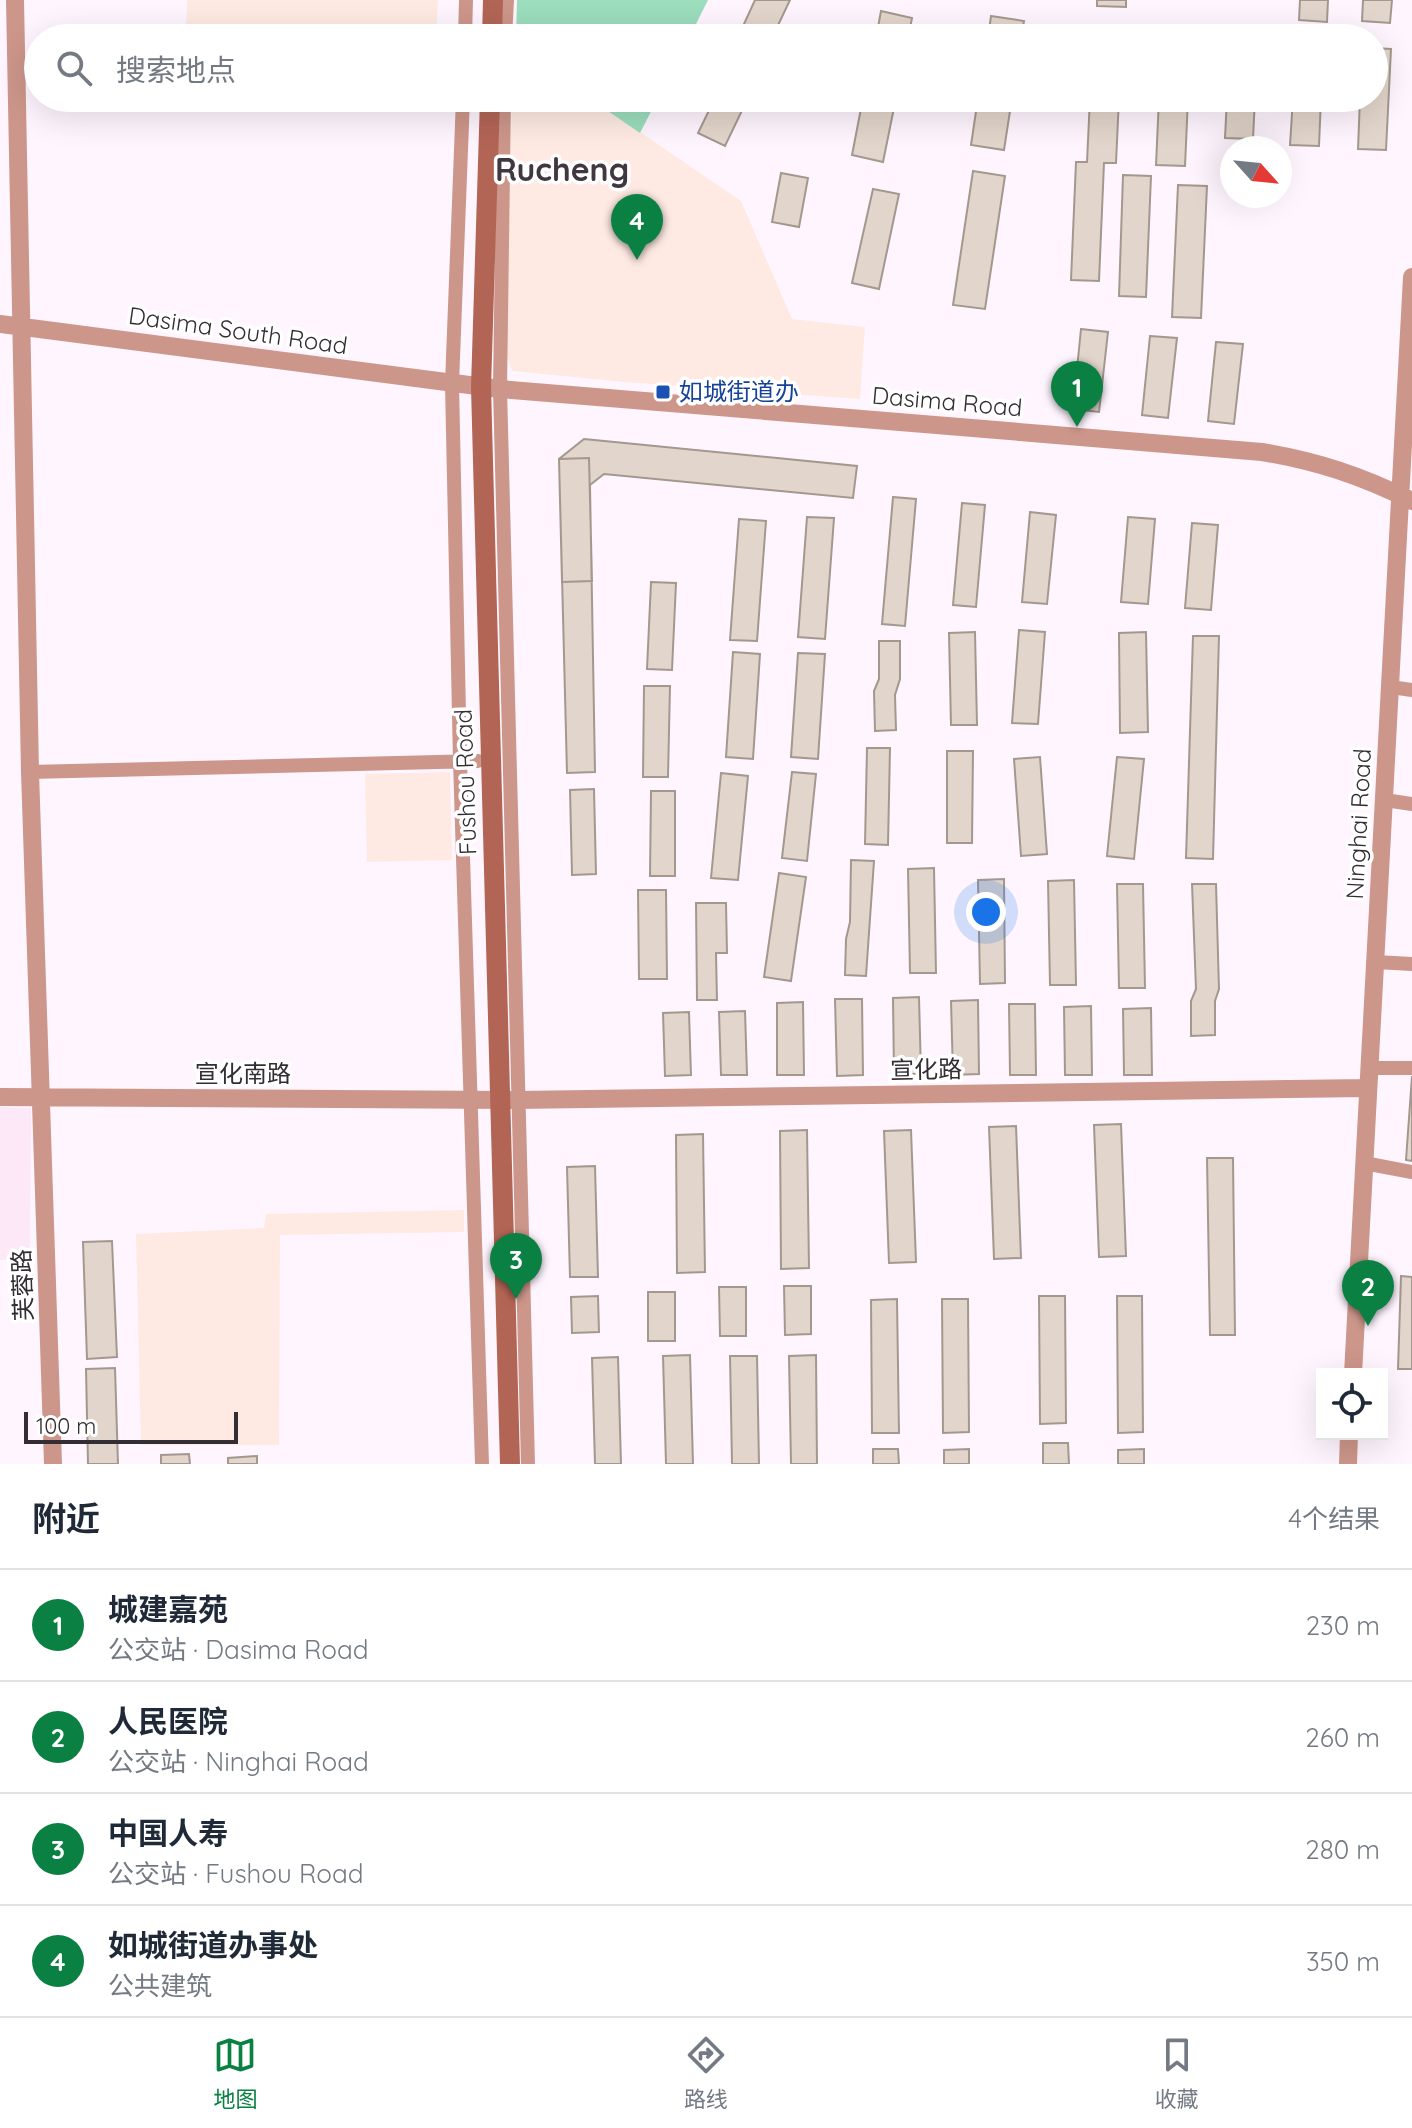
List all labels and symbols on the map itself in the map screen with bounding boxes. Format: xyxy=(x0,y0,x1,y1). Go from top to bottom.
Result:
north arrow xyxy=(1220,136,1292,208)
district label: Rucheng xyxy=(495,149,629,189)
pin: 4 xyxy=(611,194,663,260)
street label: Dasima South Road xyxy=(127,300,349,360)
pin: 1 xyxy=(1051,361,1103,427)
place label: 如城街道办 xyxy=(679,376,799,406)
street label: Dasima Road xyxy=(871,379,1023,423)
marker: 如城街道办 xyxy=(654,383,672,401)
street label: Fushou Road xyxy=(447,709,483,856)
street label: Ninghai Road xyxy=(1339,748,1377,900)
your location xyxy=(966,892,1006,932)
street label: 宣化路 xyxy=(890,1053,962,1085)
street label: 宣化南路 xyxy=(195,1058,291,1088)
pin: 3 xyxy=(490,1233,542,1299)
street label: 芙蓉路 xyxy=(6,1249,38,1322)
pin: 2 xyxy=(1342,1260,1394,1326)
scale bar xyxy=(24,1408,238,1444)

